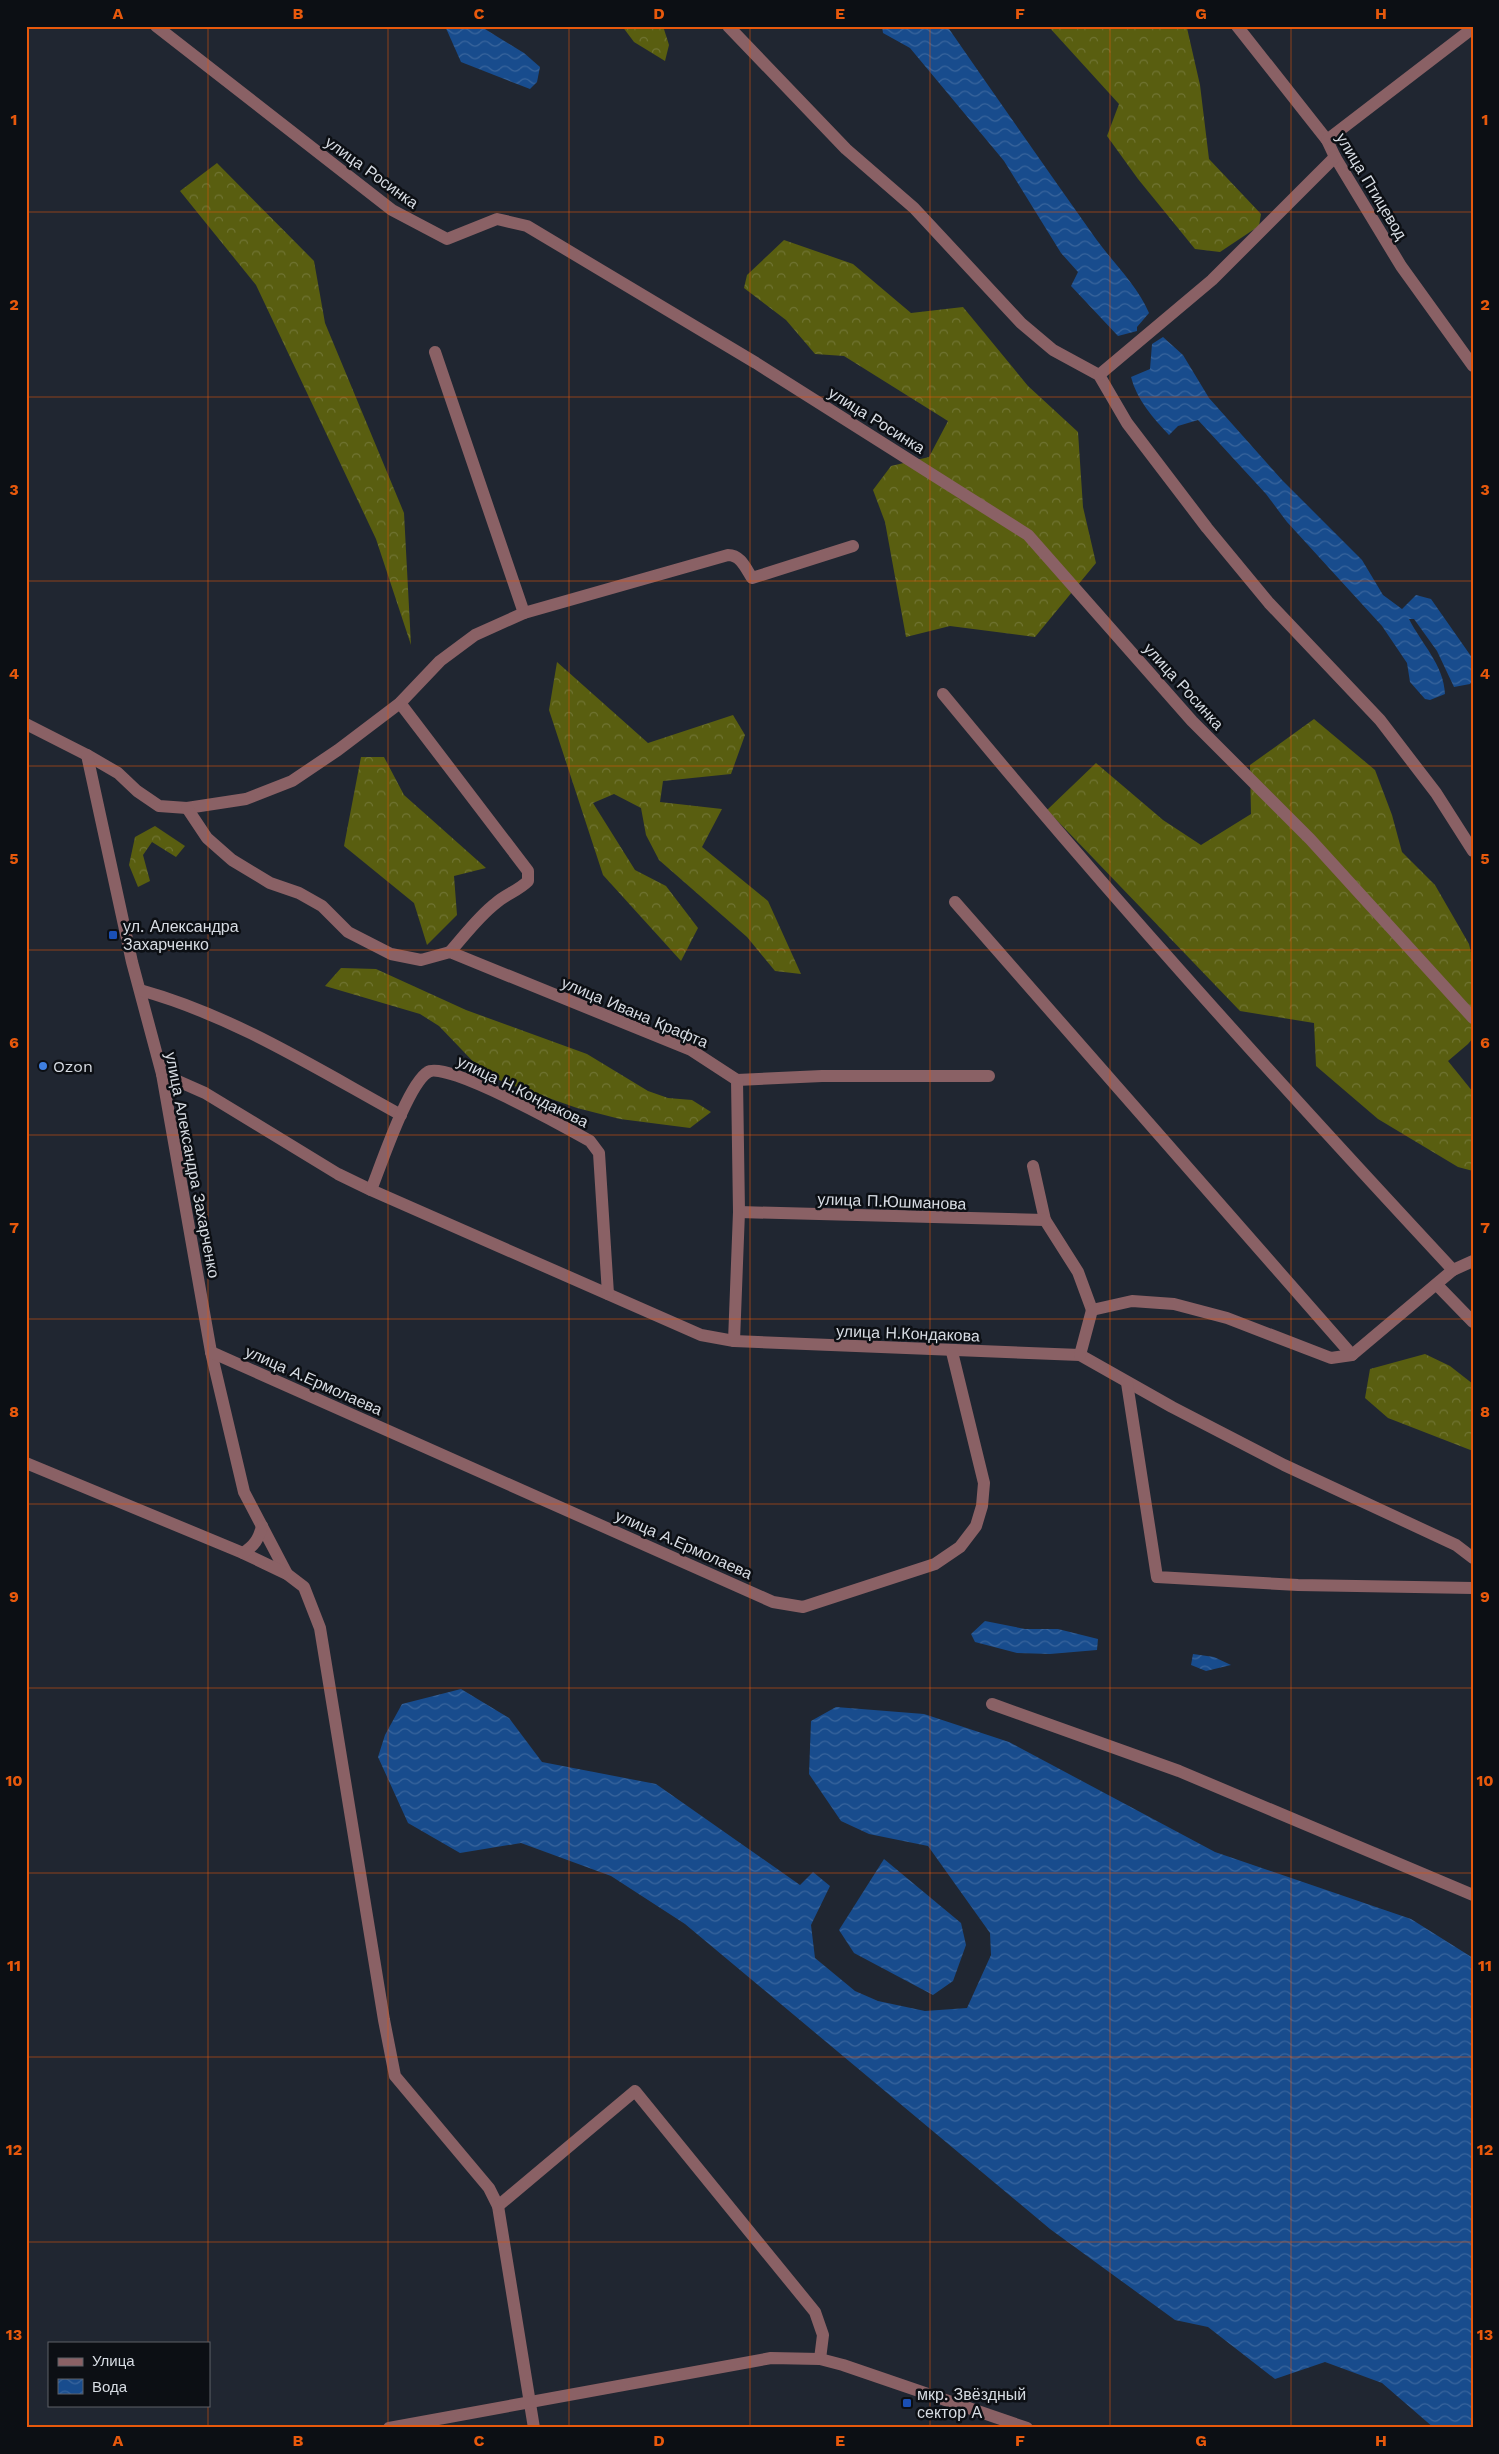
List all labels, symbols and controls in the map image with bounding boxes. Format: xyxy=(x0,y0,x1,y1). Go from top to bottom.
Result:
text: A xyxy=(113,4,124,23)
text: B xyxy=(293,4,304,23)
text: C xyxy=(474,4,485,23)
text: D xyxy=(653,4,665,23)
text: E xyxy=(835,4,845,23)
text: F xyxy=(1015,4,1025,23)
text: G xyxy=(1195,4,1207,23)
text: H xyxy=(1375,4,1387,23)
text: 1 xyxy=(11,110,17,129)
text: 1 xyxy=(1482,110,1488,129)
street label: улица Птицевод xyxy=(1332,129,1411,244)
street label: улица Росинка xyxy=(321,132,422,213)
text: 2 xyxy=(9,295,19,314)
text: 2 xyxy=(1480,295,1490,314)
street label: улица Росинка xyxy=(825,383,929,458)
text: 3 xyxy=(9,480,19,499)
text: 3 xyxy=(1480,480,1490,499)
street label: улица Росинка xyxy=(1140,639,1228,734)
text: 4 xyxy=(9,664,19,683)
text: 4 xyxy=(1480,664,1490,683)
text: 5 xyxy=(9,849,19,868)
text: 5 xyxy=(1480,849,1490,868)
place label: ул. Александра Захарченко xyxy=(123,917,239,954)
marker: ул. Александра Захарченко xyxy=(107,929,119,941)
street label: улица Ивана Крафта xyxy=(559,973,711,1052)
text: 6 xyxy=(9,1033,19,1052)
text: 6 xyxy=(1480,1033,1490,1052)
street label: улица Александра Захарченко xyxy=(161,1050,224,1280)
street label: улица Н.Кондакова xyxy=(454,1051,592,1132)
place label: Ozon xyxy=(53,1057,93,1076)
marker: Ozon xyxy=(37,1060,49,1072)
street label: улица П.Юшманова xyxy=(817,1189,967,1214)
text: 7 xyxy=(9,1218,19,1237)
text: 7 xyxy=(1480,1218,1490,1237)
street label: улица Н.Кондакова xyxy=(836,1321,980,1346)
street label: улица А.Ермолаева xyxy=(242,1342,385,1419)
text: 8 xyxy=(9,1402,19,1421)
text: 8 xyxy=(1480,1402,1490,1421)
street label: улица А.Ермолаева xyxy=(612,1506,755,1583)
text: 9 xyxy=(9,1587,19,1606)
text: 9 xyxy=(1480,1587,1490,1606)
text: 10 xyxy=(5,1771,23,1790)
text: 10 xyxy=(1476,1771,1494,1790)
text: 11 xyxy=(7,1956,21,1975)
text: 11 xyxy=(1478,1956,1492,1975)
text: 12 xyxy=(6,2140,22,2159)
text: 12 xyxy=(1477,2140,1493,2159)
text: 13 xyxy=(6,2325,22,2344)
text: 13 xyxy=(1477,2325,1493,2344)
legend xyxy=(48,2342,210,2406)
text: Улица xyxy=(92,2352,135,2370)
text: Вода xyxy=(92,2378,128,2396)
place label: мкр. Звёздный сектор А xyxy=(917,2385,1026,2422)
marker: мкр. Звёздный сектор А xyxy=(901,2397,913,2409)
text: A xyxy=(113,2431,124,2450)
text: B xyxy=(293,2431,304,2450)
text: C xyxy=(474,2431,485,2450)
text: D xyxy=(653,2431,665,2450)
text: E xyxy=(835,2431,845,2450)
text: F xyxy=(1015,2431,1025,2450)
text: G xyxy=(1195,2431,1207,2450)
text: H xyxy=(1375,2431,1387,2450)

